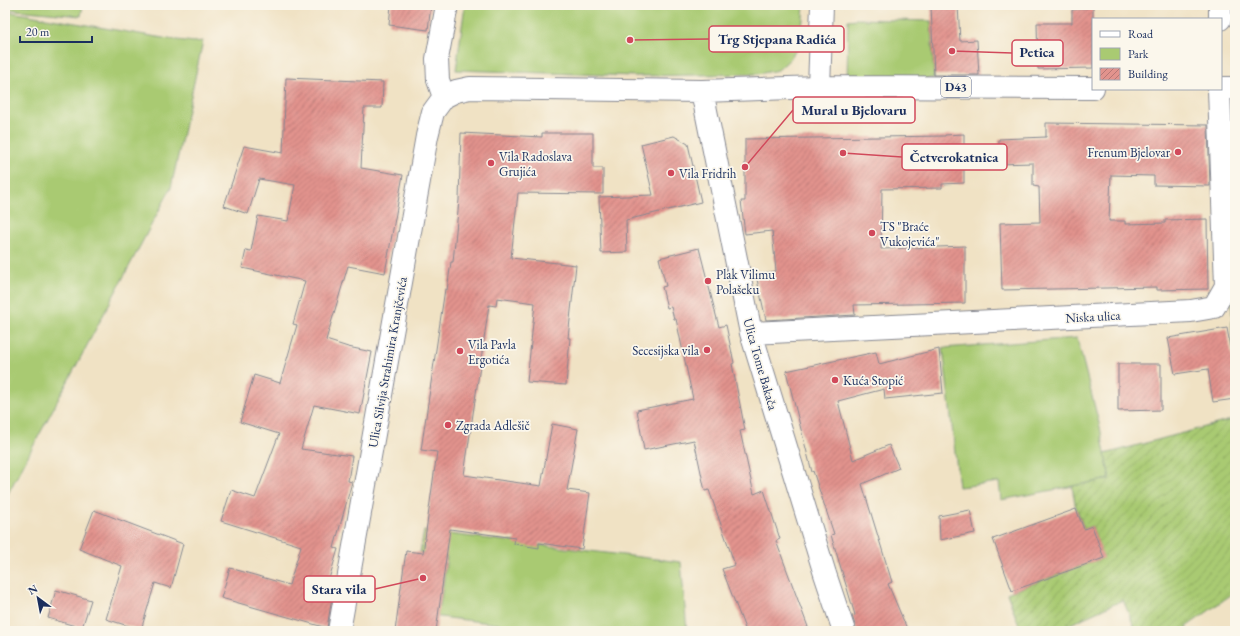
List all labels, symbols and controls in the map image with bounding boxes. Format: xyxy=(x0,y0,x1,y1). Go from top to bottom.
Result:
scale bar xyxy=(20,18,92,44)
legend xyxy=(1092,18,1222,90)
text: 20 m xyxy=(26,24,50,40)
callout: Trg Stjepana Radića xyxy=(709,26,844,52)
text: Road xyxy=(1128,26,1154,42)
text: Trg Stjepana Radića xyxy=(718,30,837,48)
callout: Petica xyxy=(1012,40,1063,66)
text: Petica xyxy=(1020,43,1055,61)
text: Park xyxy=(1128,46,1149,62)
text: Building xyxy=(1128,66,1169,82)
road number: D43 xyxy=(941,77,971,97)
callout: Mural u Bjelovaru xyxy=(793,97,915,123)
text: Mural u Bjelovaru xyxy=(801,101,907,119)
callout: Četverokatnica xyxy=(902,144,1007,170)
place label: Frenum Bjelovar xyxy=(1087,144,1171,161)
marker: Frenum Bjelovar xyxy=(1173,147,1183,157)
place label: Vila Radoslava Grujića xyxy=(499,148,573,180)
text: Četverokatnica xyxy=(910,148,999,166)
marker: Vila Radoslava Grujića xyxy=(486,158,496,168)
place label: Vila Fridrih xyxy=(679,165,737,182)
marker: Vila Fridrih xyxy=(666,168,676,178)
place label: TS "Braće Vukojevića" xyxy=(880,218,940,250)
marker: TS "Braće Vukojevića" xyxy=(867,228,877,238)
place label: Plak Vilimu Polašeku xyxy=(716,266,775,298)
street label: Ulica Silvija Strahimira Kranjčevića xyxy=(364,275,411,449)
marker: Plak Vilimu Polašeku xyxy=(703,276,713,286)
street label: Niska ulica xyxy=(1065,307,1122,326)
street label: Ulica Tome Bakača xyxy=(739,316,782,413)
place label: Vila Pavla Ergotića xyxy=(468,336,517,368)
place label: Secesijska vila xyxy=(632,342,700,359)
marker: Secesijska vila xyxy=(702,345,712,355)
marker: Vila Pavla Ergotića xyxy=(455,346,465,356)
place label: Kuća Stopić xyxy=(843,372,903,389)
marker: Kuća Stopić xyxy=(830,375,840,385)
place label: Zgrada Adlešič xyxy=(456,417,530,434)
marker: Zgrada Adlešič xyxy=(443,420,453,430)
callout: Stara vila xyxy=(304,576,375,602)
north arrow xyxy=(18,578,58,618)
text: Stara vila xyxy=(312,580,367,598)
text: N xyxy=(25,581,40,598)

